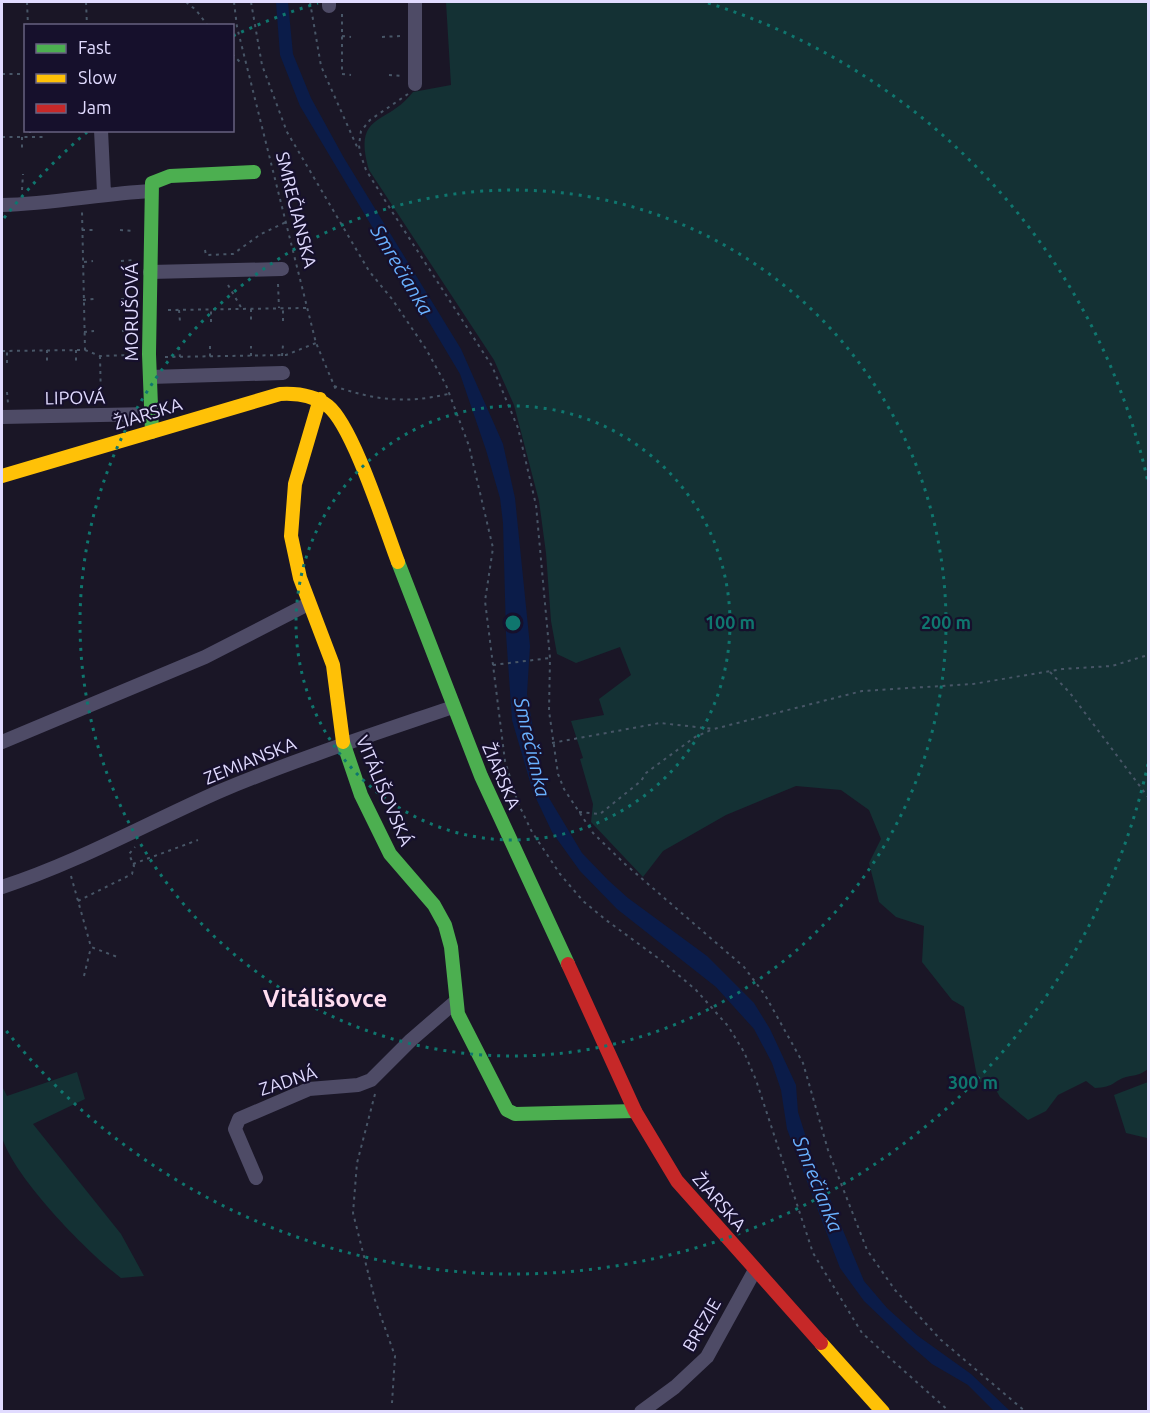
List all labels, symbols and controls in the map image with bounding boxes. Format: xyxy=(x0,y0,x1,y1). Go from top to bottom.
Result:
legend xyxy=(24,24,234,132)
text: Fast xyxy=(78,37,111,57)
text: Slow xyxy=(78,67,117,87)
text: Jam xyxy=(78,97,112,117)
street label: SMREČIANSKA xyxy=(273,149,322,270)
water label: Smrečianka xyxy=(366,219,439,319)
street label: MORUŠOVÁ xyxy=(120,262,141,361)
street label: LIPOVÁ xyxy=(45,385,106,408)
street label: ŽIARSKA xyxy=(111,392,185,433)
text: 100 m xyxy=(705,612,755,632)
text: 200 m xyxy=(921,612,971,632)
centre of rings xyxy=(503,613,523,633)
water label: Smrečianka xyxy=(510,694,555,799)
street label: ZEMIANSKA xyxy=(201,732,299,788)
street label: VITÁLIŠOVSKÁ xyxy=(353,732,418,849)
street label: ŽIARSKA xyxy=(479,739,526,812)
district label: Vitálišovce xyxy=(263,985,387,1012)
street label: ZADNÁ xyxy=(256,1060,319,1099)
text: 300 m xyxy=(948,1072,998,1092)
water label: Smrečianka xyxy=(788,1132,848,1235)
street label: ŽIARSKA xyxy=(689,1168,751,1235)
street label: BREZIE xyxy=(678,1295,724,1354)

